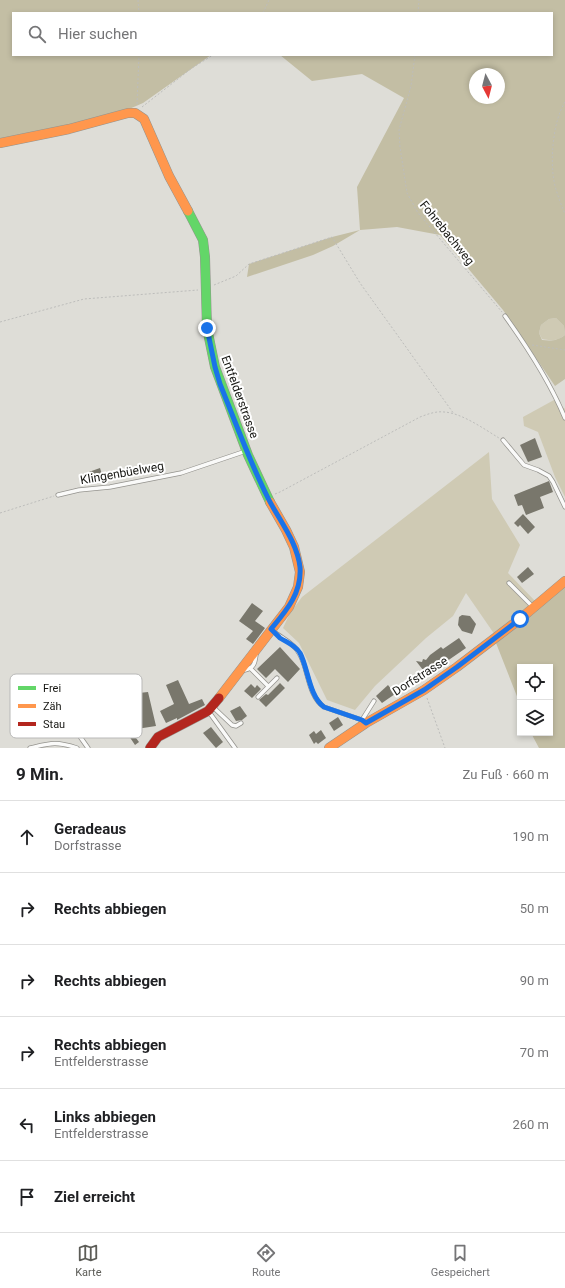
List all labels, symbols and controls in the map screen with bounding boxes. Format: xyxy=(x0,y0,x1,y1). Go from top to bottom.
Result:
search box xyxy=(12,12,553,56)
icon: search xyxy=(26,23,48,45)
text: Hier suchen xyxy=(58,25,137,43)
north arrow xyxy=(469,68,505,104)
street label: Fohrebachweg xyxy=(417,198,477,268)
route end xyxy=(198,319,216,337)
street label: Entfelderstrasse xyxy=(219,354,261,440)
street label: Klingenbüelweg xyxy=(79,459,165,487)
route start xyxy=(511,610,529,628)
street label: Dorfstrasse xyxy=(390,654,450,698)
map controls xyxy=(517,664,553,736)
button: locate xyxy=(517,664,553,700)
legend xyxy=(10,674,142,738)
text: Frei xyxy=(43,682,61,695)
text: Zäh xyxy=(43,700,62,713)
button: layers xyxy=(517,700,553,736)
text: Stau xyxy=(43,718,65,731)
text: 9 Min. xyxy=(16,764,64,784)
text: Zu Fuß · 660 m xyxy=(463,767,549,782)
text: Geradeaus xyxy=(54,820,126,838)
icon: ahead xyxy=(16,826,38,848)
text: 190 m xyxy=(512,829,549,844)
text: Dorfstrasse xyxy=(54,838,121,853)
icon: right xyxy=(16,898,38,920)
text: Rechts abbiegen xyxy=(54,900,167,918)
text: 50 m xyxy=(520,901,549,916)
icon: right xyxy=(16,970,38,992)
text: Rechts abbiegen xyxy=(54,972,167,990)
text: 90 m xyxy=(520,973,549,988)
text: Rechts abbiegen xyxy=(54,1036,167,1054)
icon: right xyxy=(16,1042,38,1064)
text: 70 m xyxy=(520,1045,549,1060)
text: Entfelderstrasse xyxy=(54,1054,148,1069)
text: Links abbiegen xyxy=(54,1108,156,1126)
icon: left xyxy=(16,1114,38,1136)
text: 260 m xyxy=(512,1117,549,1132)
text: Entfelderstrasse xyxy=(54,1126,148,1141)
icon: arrive xyxy=(16,1186,38,1208)
text: Ziel erreicht xyxy=(54,1188,135,1206)
tab: Karte xyxy=(75,1242,102,1279)
tab: Route xyxy=(252,1242,280,1279)
tab: Gespeichert xyxy=(431,1242,490,1279)

